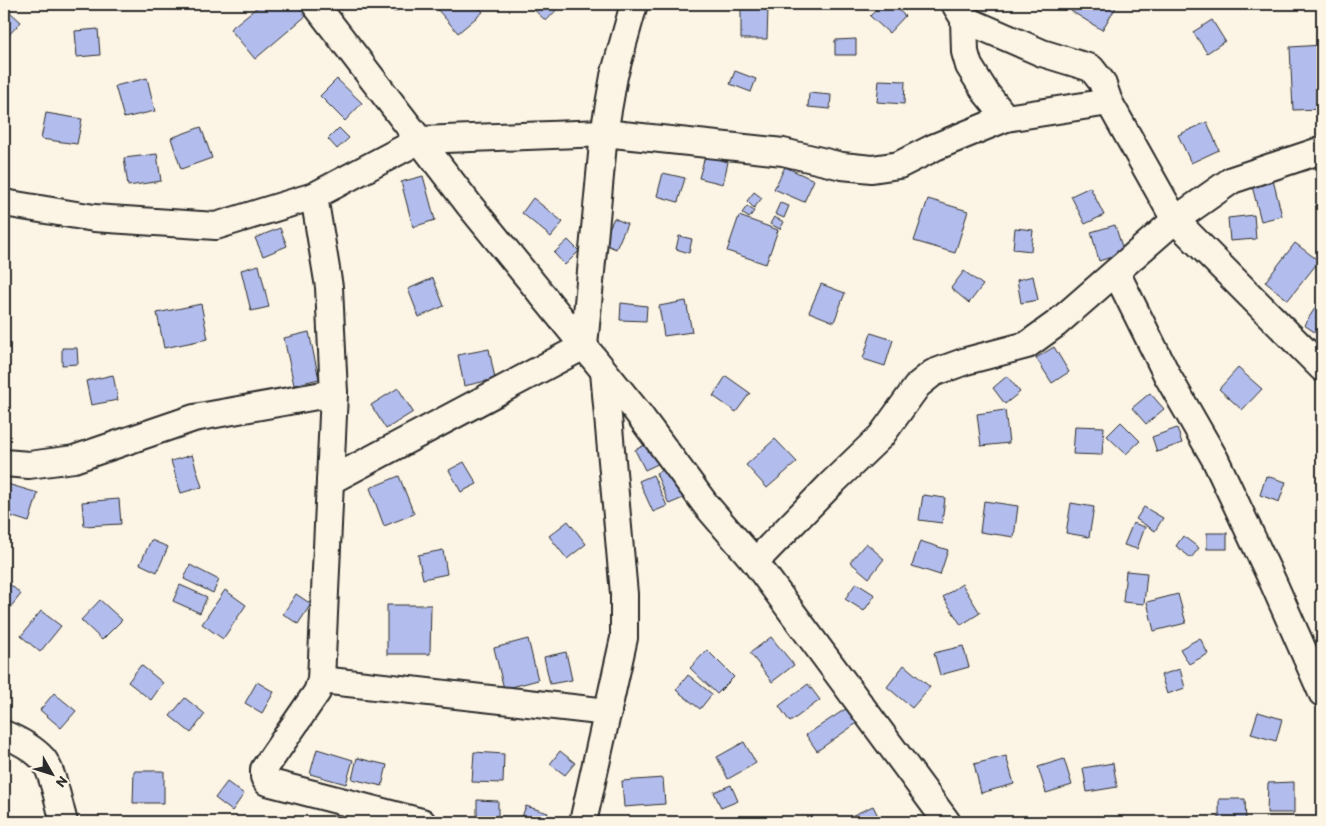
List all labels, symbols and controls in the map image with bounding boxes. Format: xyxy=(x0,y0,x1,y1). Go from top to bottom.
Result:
north arrow xyxy=(28,748,78,798)
text: N xyxy=(52,773,71,791)

